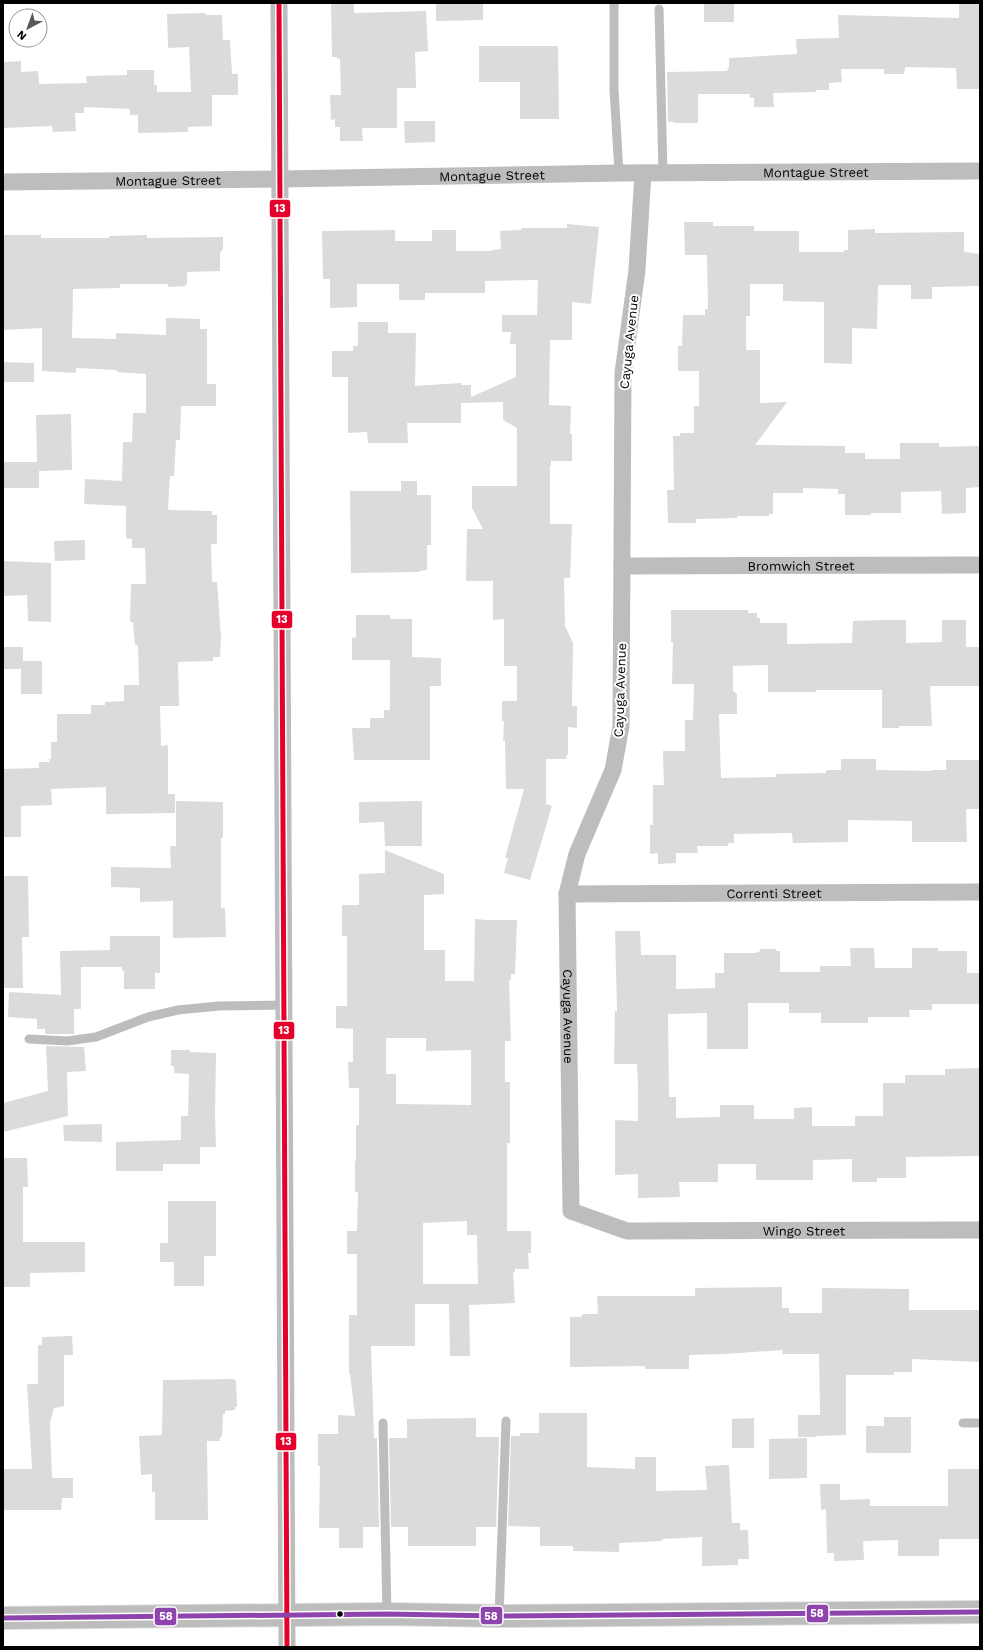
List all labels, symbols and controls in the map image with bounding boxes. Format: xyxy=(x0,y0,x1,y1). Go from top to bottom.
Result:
north arrow xyxy=(8,8,48,48)
text: N xyxy=(14,28,29,43)
street label: Montague Street xyxy=(763,164,869,180)
street label: Montague Street xyxy=(439,167,545,184)
street label: Montague Street xyxy=(115,172,221,188)
line badge: 13 xyxy=(269,199,291,218)
text: 13 xyxy=(274,202,286,215)
street label: Cayuga Avenue xyxy=(617,294,641,390)
street label: Bromwich Street xyxy=(747,558,855,573)
line badge: 13 xyxy=(271,610,293,629)
text: 13 xyxy=(276,613,288,626)
street label: Cayuga Avenue xyxy=(611,643,629,737)
street label: Correnti Street xyxy=(726,885,822,901)
street label: Cayuga Avenue xyxy=(560,969,577,1064)
line badge: 13 xyxy=(273,1021,295,1040)
text: 13 xyxy=(278,1024,290,1037)
street label: Wingo Street xyxy=(763,1223,846,1238)
line badge: 13 xyxy=(275,1432,297,1451)
text: 13 xyxy=(280,1435,292,1448)
line badge: 58 xyxy=(806,1604,829,1623)
line badge: 58 xyxy=(480,1606,503,1625)
line badge: 58 xyxy=(154,1607,177,1626)
text: 58 xyxy=(810,1607,824,1620)
unlabelled marker xyxy=(335,1609,345,1619)
text: 58 xyxy=(159,1610,173,1623)
text: 58 xyxy=(484,1610,498,1623)

